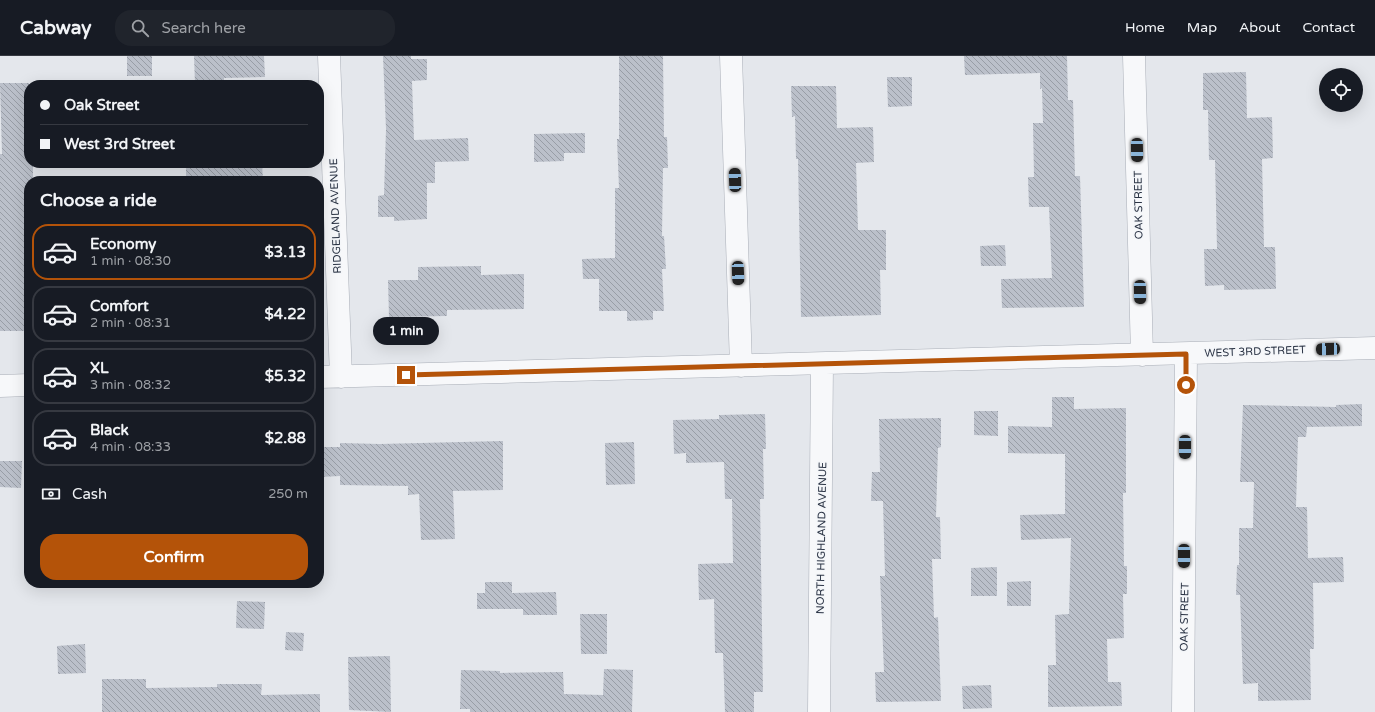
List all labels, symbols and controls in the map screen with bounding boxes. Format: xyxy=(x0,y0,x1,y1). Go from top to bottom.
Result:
search box xyxy=(115,10,395,46)
text: Cabway xyxy=(20,17,91,39)
icon: search xyxy=(129,17,151,39)
text: Search here xyxy=(161,19,246,37)
text: Home xyxy=(1125,19,1165,36)
text: Map xyxy=(1187,19,1217,36)
text: About xyxy=(1239,19,1281,36)
text: Contact xyxy=(1303,19,1355,36)
map controls xyxy=(1319,68,1363,112)
button: locate xyxy=(1319,68,1363,112)
text: Oak Street xyxy=(64,96,139,114)
text: West 3rd Street xyxy=(64,135,175,153)
car xyxy=(1131,138,1143,162)
street label: RIDGELAND AVENUE xyxy=(327,158,344,274)
car xyxy=(729,168,741,192)
street label: OAK STREET xyxy=(1131,170,1146,240)
text: Choose a ride xyxy=(40,189,157,211)
icon: car xyxy=(42,234,78,270)
text: Economy xyxy=(90,235,156,253)
text: $3.13 xyxy=(265,243,306,261)
text: 1 min · 08:30 xyxy=(90,253,171,269)
car xyxy=(732,261,744,285)
car xyxy=(1134,280,1146,304)
icon: car xyxy=(42,296,78,332)
text: Comfort xyxy=(90,297,149,315)
text: $4.22 xyxy=(265,305,306,323)
text: 2 min · 08:31 xyxy=(90,315,171,331)
callout: 1 min xyxy=(373,317,439,345)
text: 1 min xyxy=(389,323,423,339)
street label: WEST 3RD STREET xyxy=(1204,343,1306,360)
car xyxy=(1316,343,1340,355)
icon: car xyxy=(42,358,78,394)
text: XL xyxy=(90,359,109,377)
route end xyxy=(397,366,415,384)
text: $5.32 xyxy=(265,367,306,385)
route start xyxy=(1177,376,1195,394)
text: 3 min · 08:32 xyxy=(90,377,171,393)
icon: car xyxy=(42,420,78,456)
text: Black xyxy=(90,421,129,439)
text: $2.88 xyxy=(265,429,306,447)
car xyxy=(1179,435,1191,459)
text: 4 min · 08:33 xyxy=(90,439,171,455)
street label: NORTH HIGHLAND AVENUE xyxy=(814,462,829,614)
icon: cash xyxy=(40,483,62,505)
text: Cash xyxy=(72,485,107,503)
text: 250 m xyxy=(268,486,308,502)
button: Confirm xyxy=(40,534,308,580)
car xyxy=(1178,544,1190,568)
street label: OAK STREET xyxy=(1177,582,1192,652)

